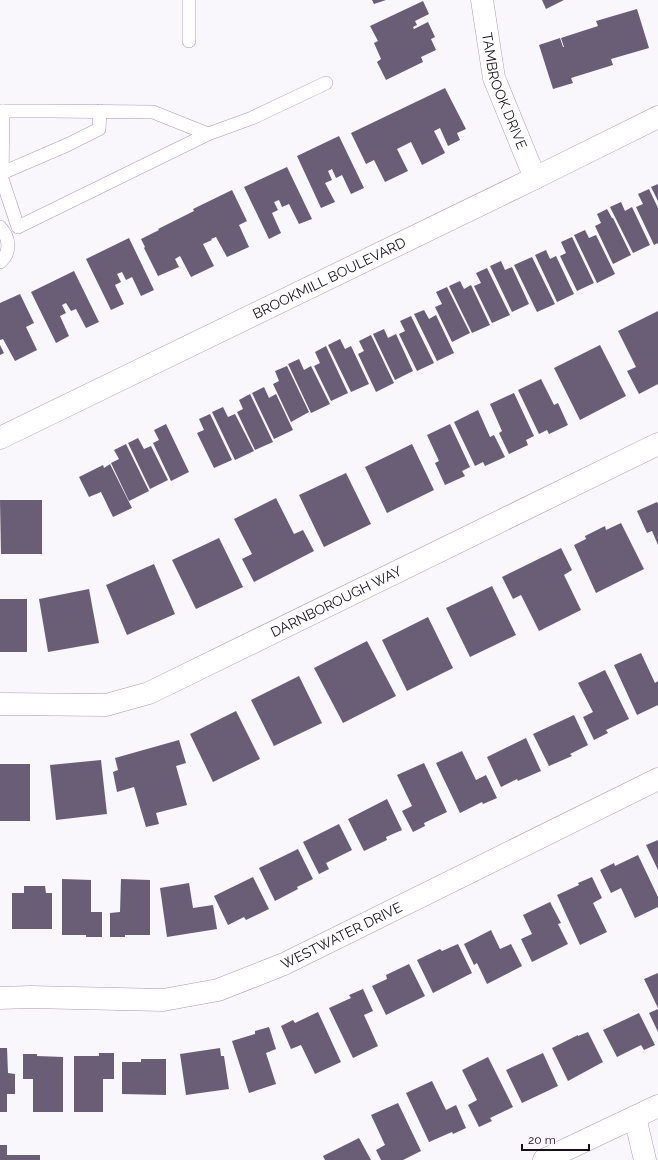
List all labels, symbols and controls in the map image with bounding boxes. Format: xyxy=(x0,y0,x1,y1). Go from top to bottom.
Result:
street label: TAMBROOK DRIVE xyxy=(479,31,530,151)
street label: BROOKMILL BOULEVARD xyxy=(250,234,408,322)
street label: DARNBOROUGH WAY xyxy=(268,563,404,640)
street label: WESTWATER DRIVE xyxy=(278,899,405,972)
scale bar xyxy=(522,1126,589,1152)
text: 20 m xyxy=(528,1133,556,1147)

